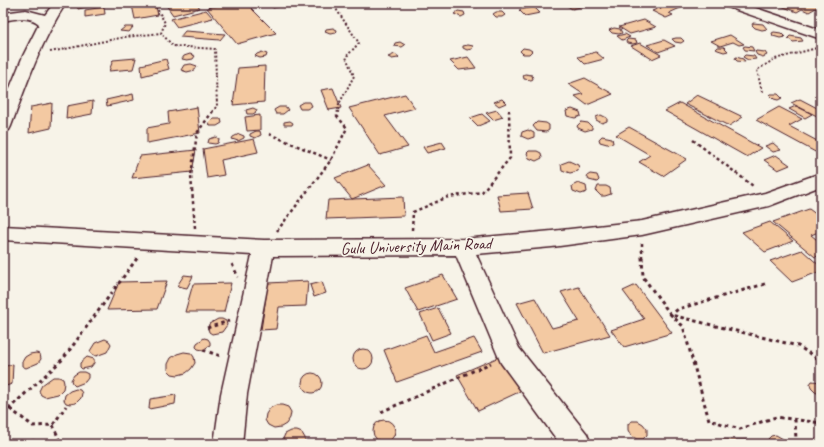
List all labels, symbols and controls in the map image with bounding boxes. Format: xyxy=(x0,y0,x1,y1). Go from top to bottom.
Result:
street label: Gulu University Main Road xyxy=(340,233,494,259)

